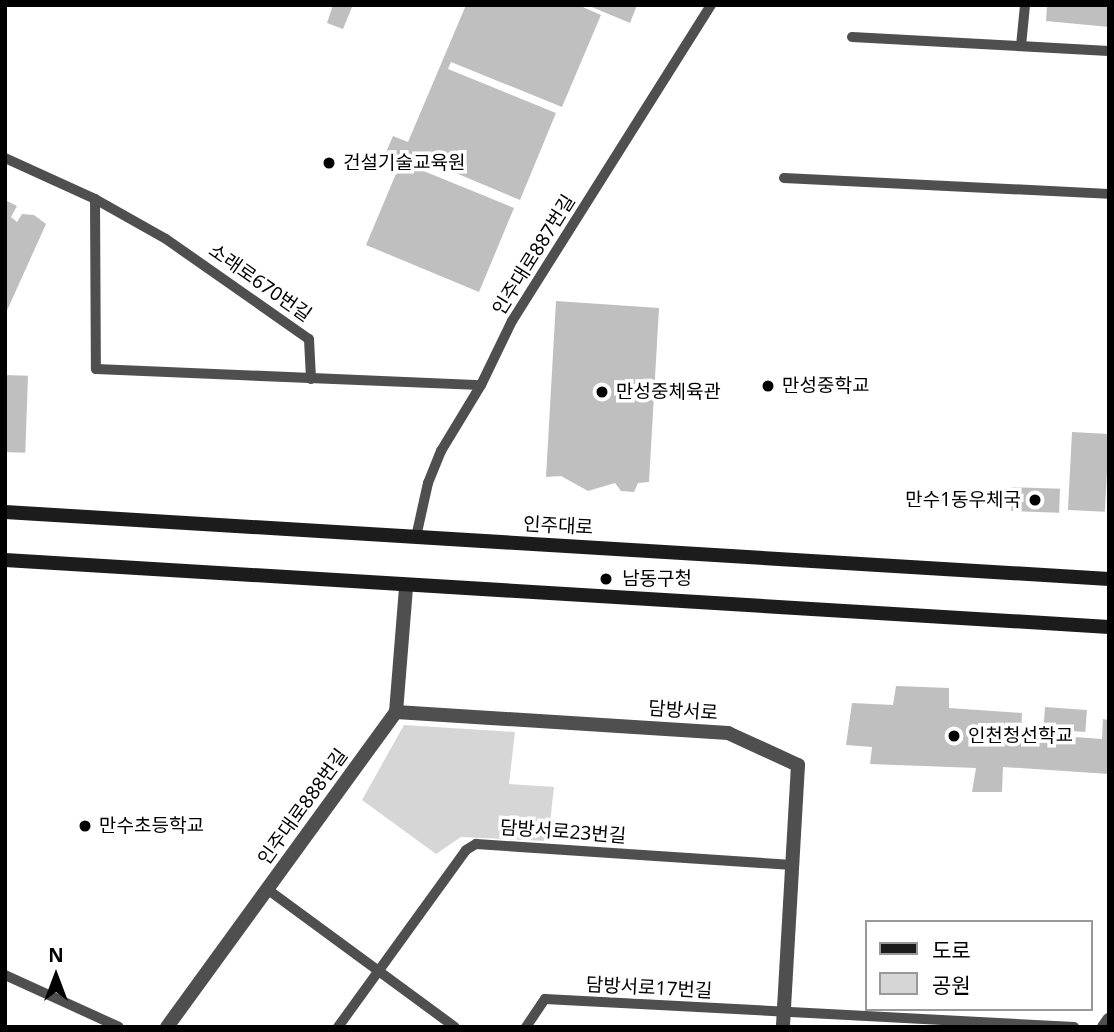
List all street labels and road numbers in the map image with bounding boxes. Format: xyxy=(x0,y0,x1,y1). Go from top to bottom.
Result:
street label: 인주대로887번길 xyxy=(488,191,580,319)
street label: 소래로670번길 xyxy=(204,239,316,327)
street label: 인주대로 xyxy=(522,513,594,539)
street label: 담방서로 xyxy=(647,697,719,725)
street label: 인주대로888번길 xyxy=(253,745,353,869)
street label: 담방서로23번길 xyxy=(499,816,627,848)
street label: 담방서로17번길 xyxy=(585,973,713,1003)

